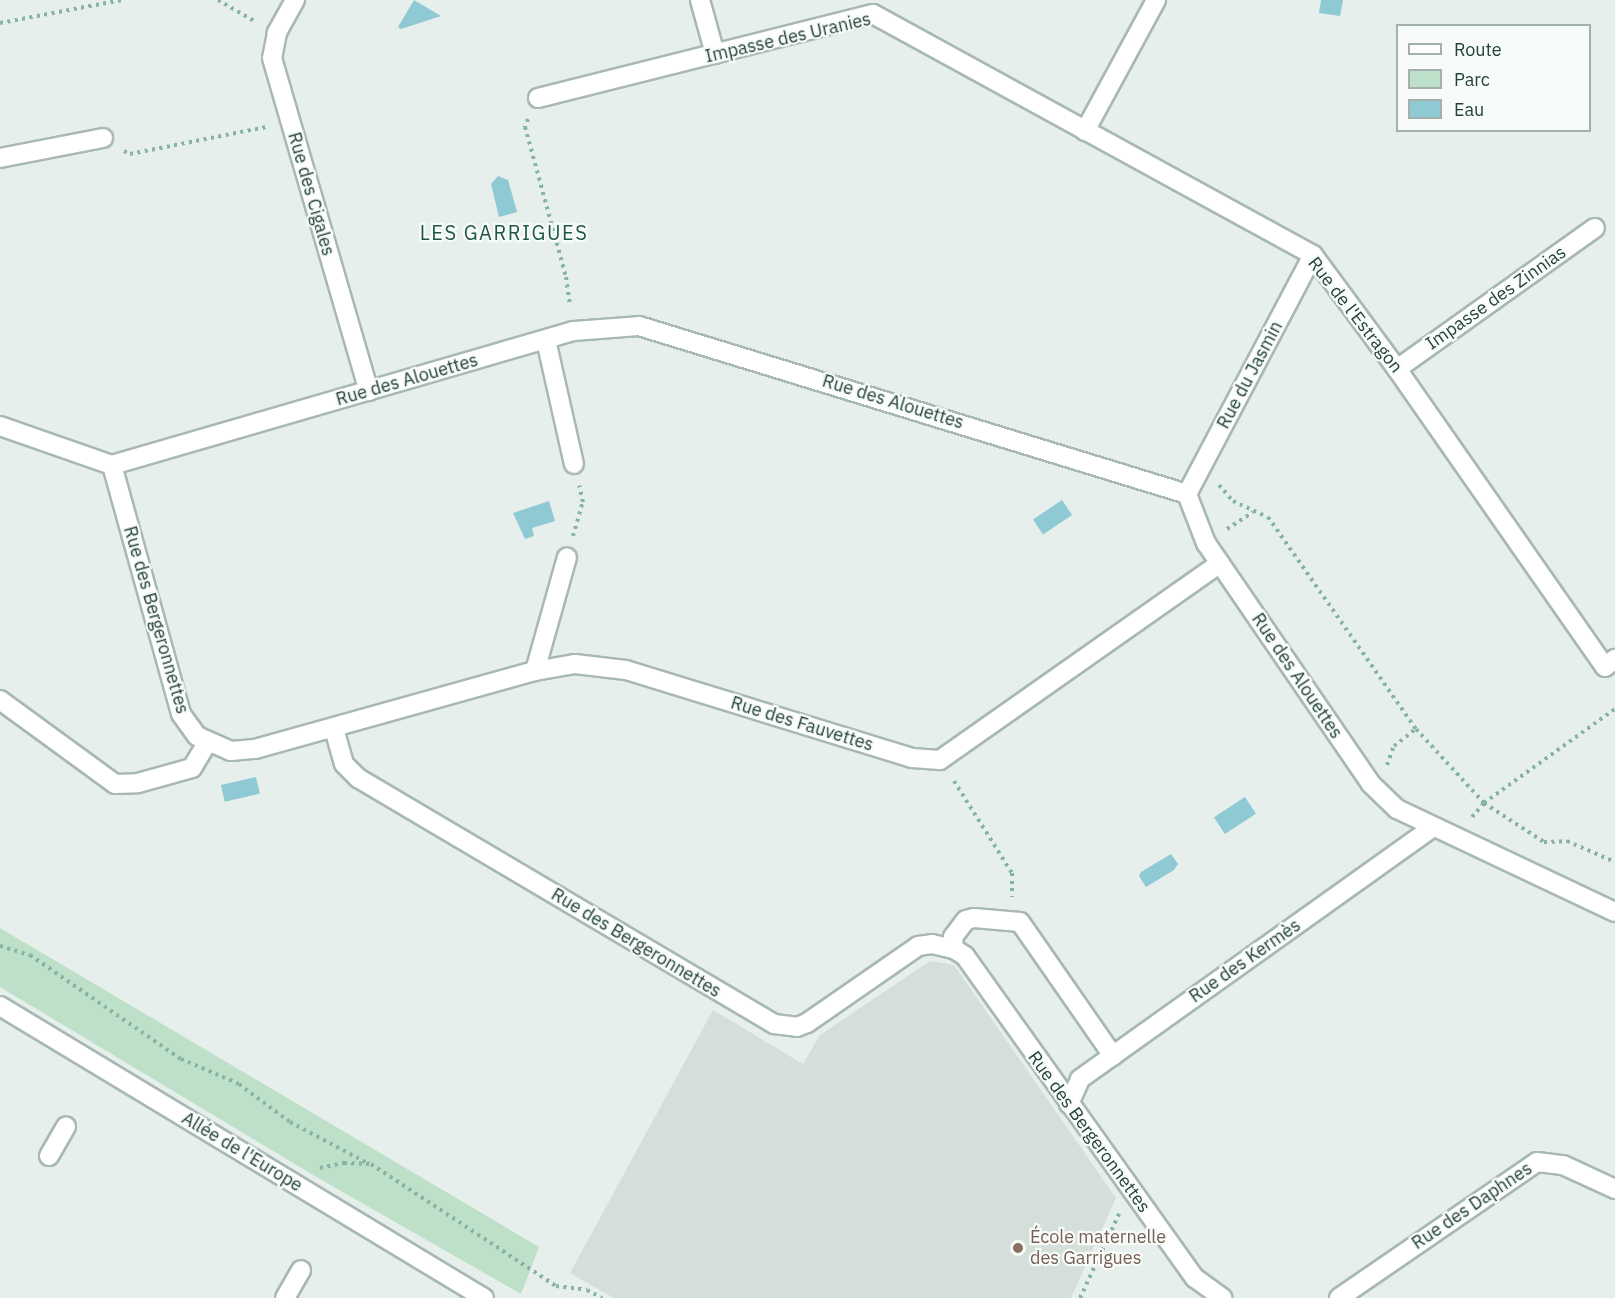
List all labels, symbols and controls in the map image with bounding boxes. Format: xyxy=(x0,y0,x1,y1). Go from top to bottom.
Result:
street label: Impasse des Uranies xyxy=(703,8,873,68)
legend xyxy=(1396,24,1591,132)
text: Route xyxy=(1454,38,1502,61)
text: Parc xyxy=(1454,68,1490,91)
text: Eau xyxy=(1454,98,1484,121)
street label: Rue des Cigales xyxy=(283,130,339,258)
district label: LES GARRIGUES xyxy=(420,220,588,244)
street label: Impasse des Zinnias xyxy=(1422,242,1570,354)
street label: Rue de l'Estragon xyxy=(1303,253,1407,377)
street label: Rue du Jasmin xyxy=(1213,317,1287,433)
street label: Rue des Alouettes xyxy=(333,349,481,411)
street label: Rue des Alouettes xyxy=(820,370,966,434)
street label: Rue des Bergeronnettes xyxy=(119,524,193,716)
street label: Rue des Alouettes xyxy=(1247,609,1347,743)
street label: Rue des Fauvettes xyxy=(728,692,876,756)
street label: Rue des Bergeronnettes xyxy=(547,884,725,1002)
street label: Rue des Kermès xyxy=(1185,915,1305,1007)
street label: Rue des Bergeronnettes xyxy=(1023,1047,1155,1217)
street label: Allée de l'Europe xyxy=(178,1108,306,1196)
street label: Rue des Daphnes xyxy=(1408,1158,1536,1254)
place label: École maternelle des Garrigues xyxy=(1030,1227,1166,1270)
marker: École maternelle des Garrigues xyxy=(1011,1241,1025,1255)

